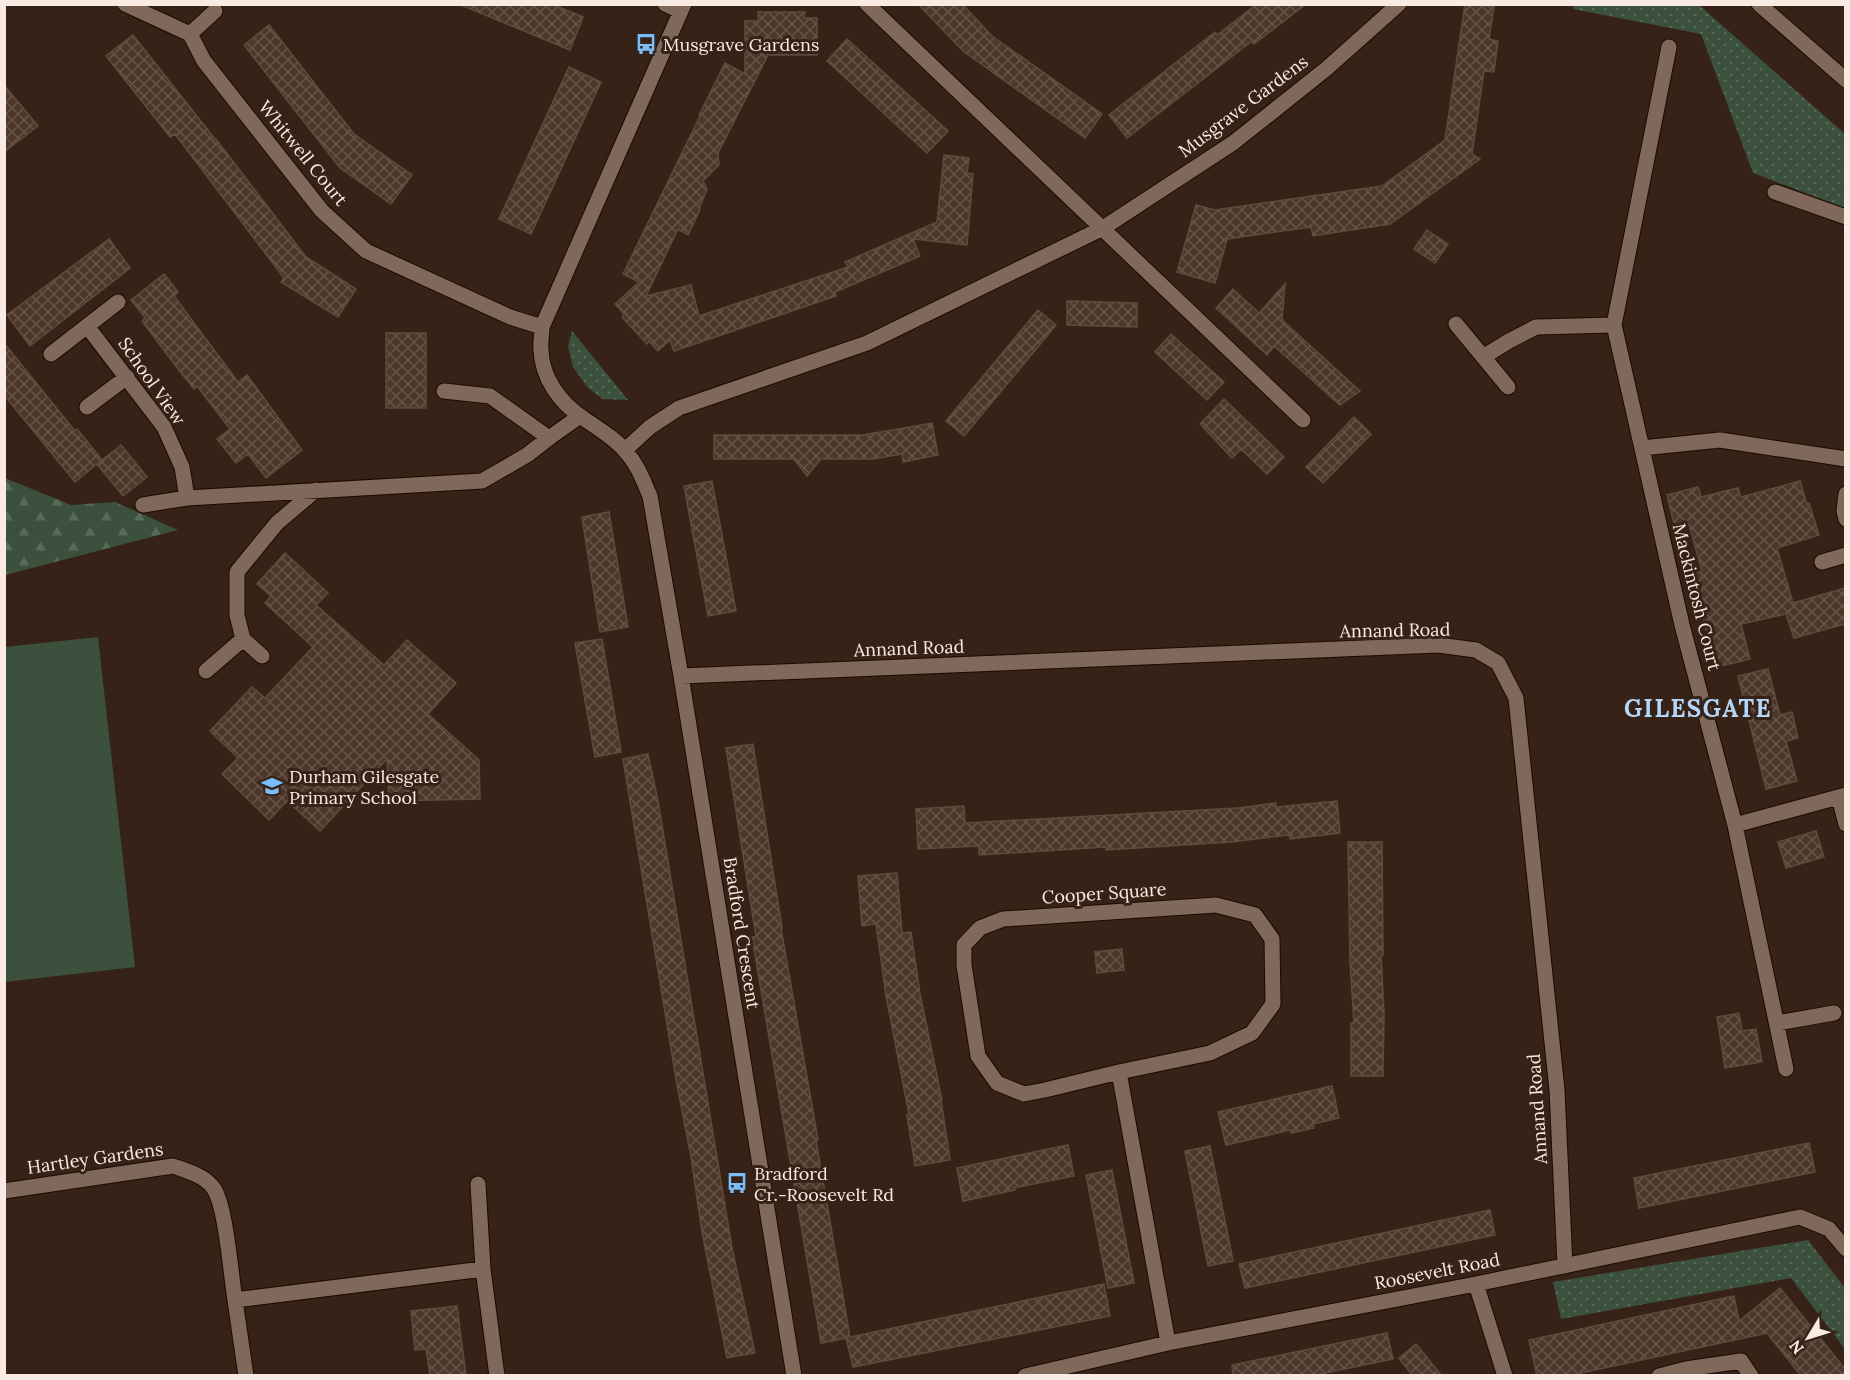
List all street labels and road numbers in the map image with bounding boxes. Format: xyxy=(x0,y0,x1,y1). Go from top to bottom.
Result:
street label: Musgrave Gardens xyxy=(1174,50,1312,162)
street label: Whitwell Court xyxy=(253,96,353,210)
street label: School View xyxy=(113,333,191,430)
street label: Mackintosh Court xyxy=(1668,521,1726,673)
street label: Annand Road xyxy=(1339,618,1451,642)
street label: Annand Road xyxy=(852,635,965,661)
street label: Bradford Crescent xyxy=(719,855,765,1011)
street label: Cooper Square xyxy=(1041,877,1167,909)
street label: Annand Road xyxy=(1522,1053,1552,1166)
street label: Hartley Gardens xyxy=(25,1137,165,1179)
street label: Roosevelt Road xyxy=(1372,1248,1502,1294)

